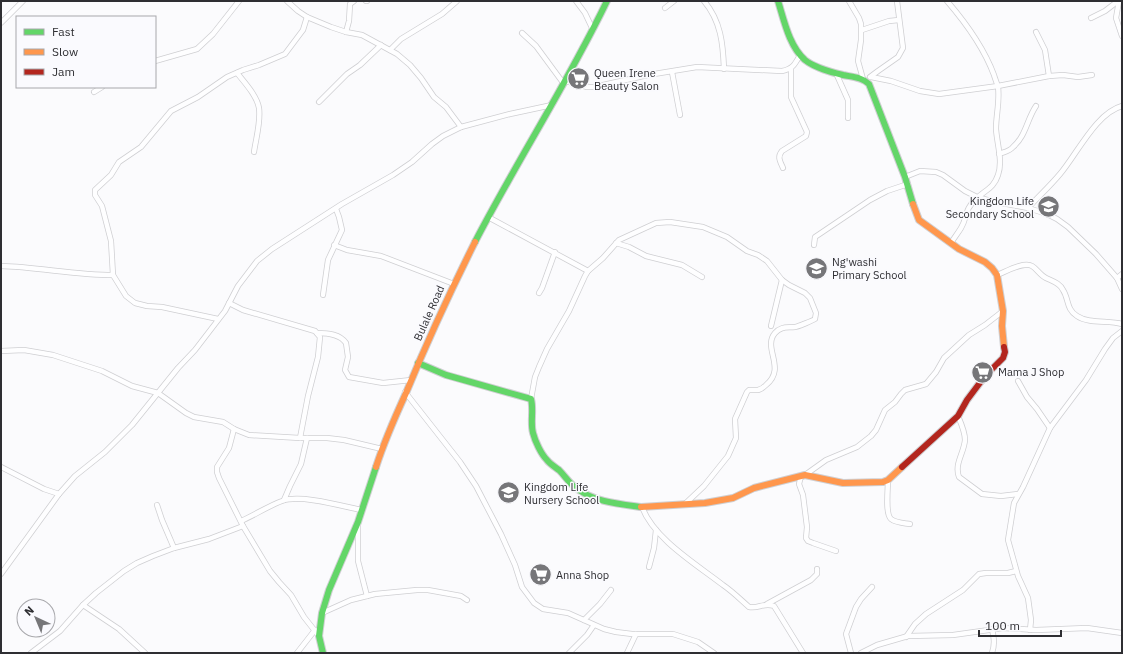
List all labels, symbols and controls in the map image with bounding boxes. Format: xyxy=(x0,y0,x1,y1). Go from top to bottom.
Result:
legend xyxy=(16,16,156,88)
text: Fast xyxy=(52,24,75,39)
text: Slow xyxy=(52,44,78,59)
text: Jam xyxy=(52,64,75,79)
supermarket icon: Queen Irene Beauty Salon xyxy=(566,66,592,92)
place label: Queen Irene Beauty Salon xyxy=(594,66,659,93)
place label: Kingdom Life Secondary School xyxy=(946,194,1034,221)
school or university icon: Kingdom Life Secondary School xyxy=(1036,194,1062,220)
school or university icon: Ng'washi Primary School xyxy=(804,255,830,281)
place label: Ng'washi Primary School xyxy=(832,255,907,282)
street label: Bulale Road xyxy=(411,283,447,343)
supermarket icon: Mama J Shop xyxy=(969,359,995,385)
place label: Mama J Shop xyxy=(998,365,1064,379)
school or university icon: Kingdom Life Nursery School xyxy=(495,480,521,506)
place label: Kingdom Life Nursery School xyxy=(524,480,599,507)
supermarket icon: Anna Shop xyxy=(528,562,554,588)
place label: Anna Shop xyxy=(556,568,609,582)
north arrow xyxy=(16,598,56,638)
text: N xyxy=(21,603,37,619)
scale bar xyxy=(979,612,1061,638)
text: 100 m xyxy=(985,618,1020,633)

